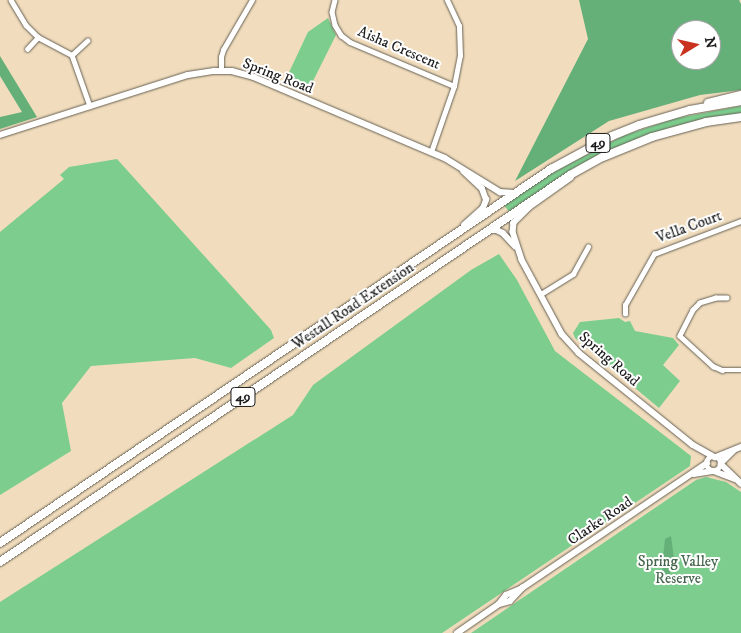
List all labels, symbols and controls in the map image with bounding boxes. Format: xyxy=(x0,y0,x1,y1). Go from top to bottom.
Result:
north arrow xyxy=(671,20,721,70)
street label: Aisha Crescent xyxy=(355,23,443,73)
text: N xyxy=(700,36,720,50)
street label: Spring Road xyxy=(240,54,316,98)
road number: 49 xyxy=(584,132,612,154)
street label: Vella Court xyxy=(654,207,724,247)
street label: Westall Road Extension xyxy=(289,259,417,353)
street label: Spring Road xyxy=(575,328,643,390)
road number: 49 xyxy=(229,386,257,408)
street label: Clarke Road xyxy=(564,493,636,549)
park label: Spring Valley Reserve xyxy=(638,552,718,587)

